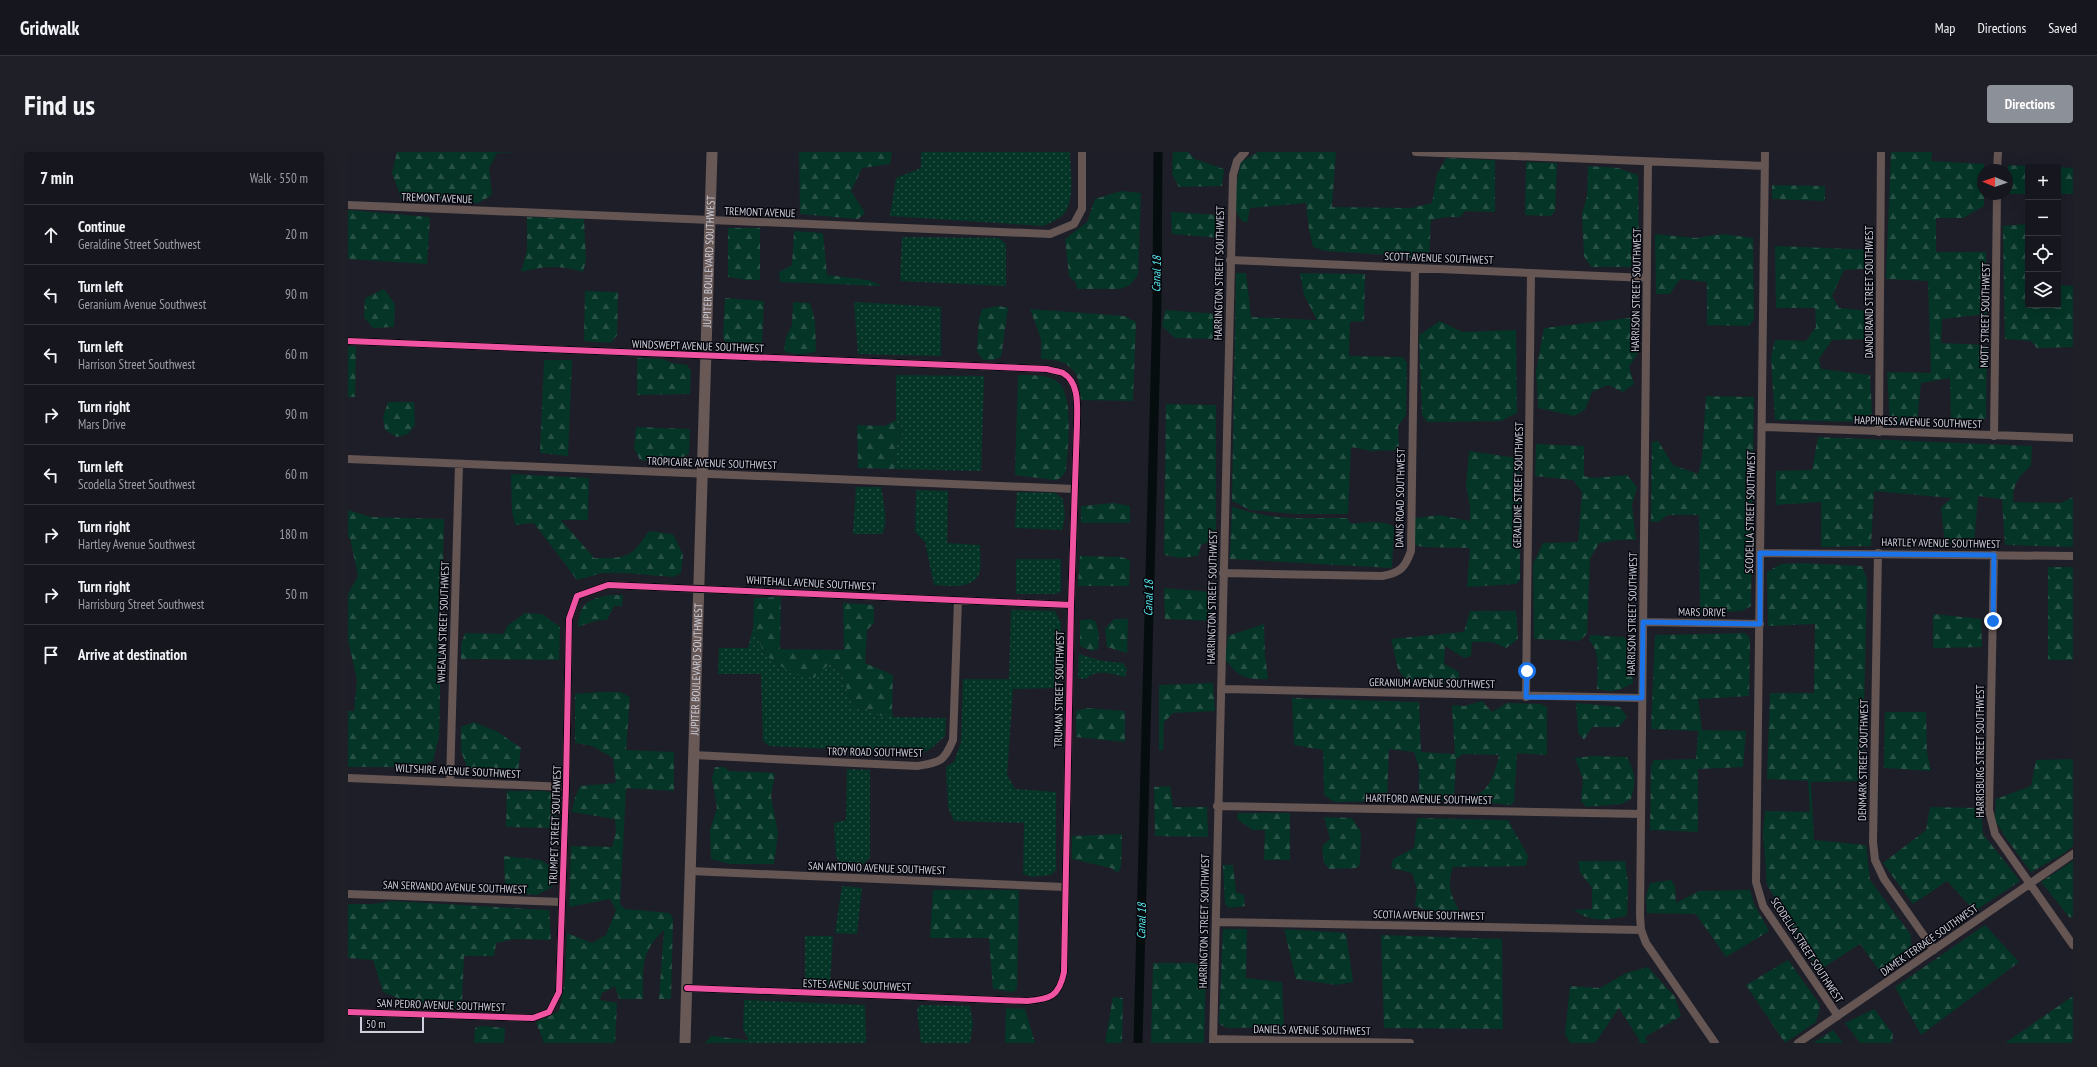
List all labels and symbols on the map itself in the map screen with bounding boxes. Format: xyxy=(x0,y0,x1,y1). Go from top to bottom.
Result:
north arrow xyxy=(1977,164,2013,200)
street label: TREMONT AVENUE xyxy=(401,190,473,206)
street label: JUPITER BOULEVARD SOUTHWEST xyxy=(700,195,718,328)
street label: TREMONT AVENUE xyxy=(724,204,796,220)
street label: HARRINGTON STREET SOUTHWEST xyxy=(1211,206,1227,340)
street label: DANDURAND STREET SOUTHWEST xyxy=(1862,226,1876,358)
street label: HARRISON STREET SOUTHWEST xyxy=(1628,228,1644,352)
street label: SCOTT AVENUE SOUTHWEST xyxy=(1384,249,1494,267)
water label: Canal 18 xyxy=(1148,254,1164,292)
street label: MOTT STREET SOUTHWEST xyxy=(1977,262,1993,368)
street label: WINDSWEPT AVENUE SOUTHWEST xyxy=(632,337,764,355)
street label: HAPPINESS AVENUE SOUTHWEST xyxy=(1854,413,1982,431)
street label: GERALDINE STREET SOUTHWEST xyxy=(1510,422,1526,548)
street label: DANIS ROAD SOUTHWEST xyxy=(1392,448,1408,548)
street label: SCODELLA STREET SOUTHWEST xyxy=(1742,450,1758,573)
street label: TROPICAIRE AVENUE SOUTHWEST xyxy=(647,454,777,472)
street label: HARRINGTON STREET SOUTHWEST xyxy=(1204,530,1220,664)
street label: HARTLEY AVENUE SOUTHWEST xyxy=(1881,535,2001,551)
street label: HARRISON STREET SOUTHWEST xyxy=(1624,552,1640,676)
street label: WHEALAN STREET SOUTHWEST xyxy=(434,561,452,683)
street label: WHITEHALL AVENUE SOUTHWEST xyxy=(746,573,876,593)
water label: Canal 18 xyxy=(1140,578,1156,616)
street label: JUPITER BOULEVARD SOUTHWEST xyxy=(687,603,705,736)
street label: MARS DRIVE xyxy=(1678,605,1726,619)
route end xyxy=(1984,612,2002,630)
street label: TRUMAN STREET SOUTHWEST xyxy=(1051,630,1067,747)
route start xyxy=(1518,662,1536,680)
street label: GERANIUM AVENUE SOUTHWEST xyxy=(1369,675,1495,691)
street label: HARRISBURG STREET SOUTHWEST xyxy=(1973,685,1987,817)
street label: DENMARK STREET SOUTHWEST xyxy=(1855,699,1871,821)
street label: TROY ROAD SOUTHWEST xyxy=(827,744,923,760)
street label: WILTSHIRE AVENUE SOUTHWEST xyxy=(395,761,521,781)
street label: TRUMPET STREET SOUTHWEST xyxy=(546,765,564,885)
street label: HARTFORD AVENUE SOUTHWEST xyxy=(1366,791,1493,807)
street label: HARRINGTON STREET SOUTHWEST xyxy=(1196,854,1212,988)
street label: SAN ANTONIO AVENUE SOUTHWEST xyxy=(808,859,946,877)
street label: SAN SERVANDO AVENUE SOUTHWEST xyxy=(383,877,527,897)
street label: SCODELLA STREET SOUTHWEST xyxy=(1768,895,1846,1005)
water label: Canal 18 xyxy=(1133,901,1149,939)
street label: DAMEK TERRACE SOUTHWEST xyxy=(1878,901,1980,979)
street label: SCOTIA AVENUE SOUTHWEST xyxy=(1373,907,1485,923)
street label: ESTES AVENUE SOUTHWEST xyxy=(803,976,911,994)
street label: SAN PEDRO AVENUE SOUTHWEST xyxy=(376,996,506,1014)
scale bar xyxy=(360,1015,424,1034)
street label: DANIELS AVENUE SOUTHWEST xyxy=(1253,1022,1371,1038)

